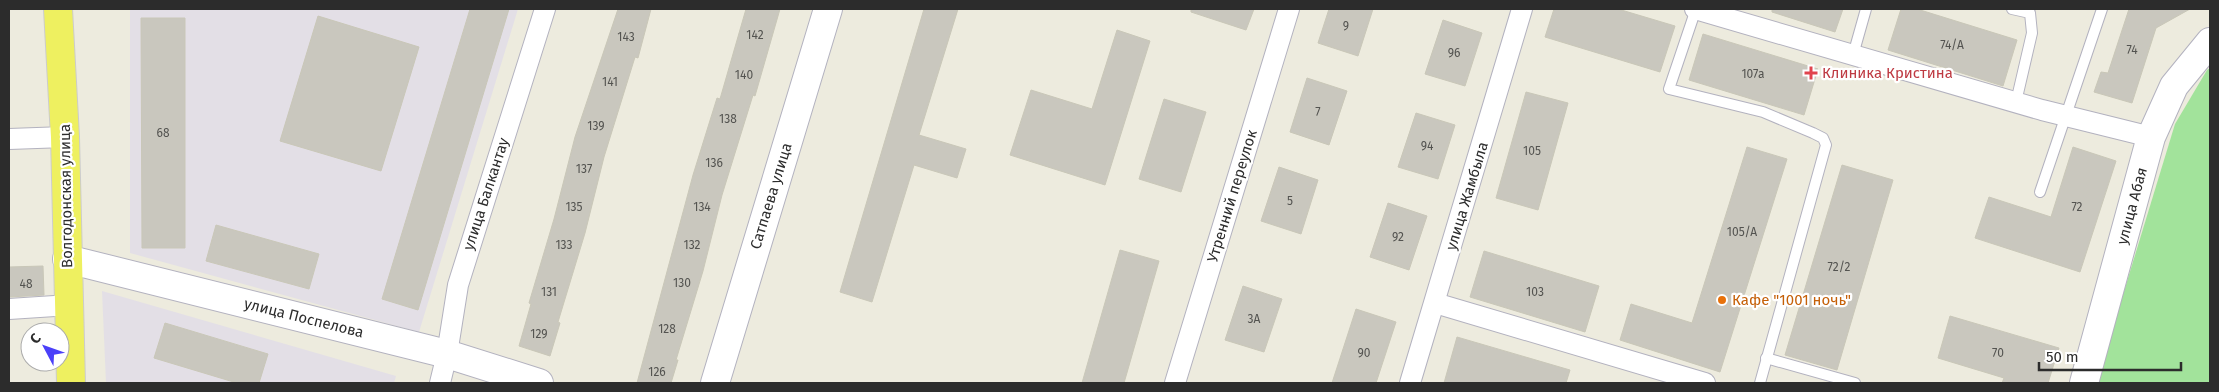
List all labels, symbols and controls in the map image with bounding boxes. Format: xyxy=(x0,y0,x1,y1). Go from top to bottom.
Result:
house number: 9 xyxy=(1343,19,1349,33)
house number: 142 xyxy=(746,28,764,42)
house number: 143 xyxy=(617,30,635,44)
house number: 74/А xyxy=(1940,38,1964,52)
house number: 74 xyxy=(2126,43,2138,57)
house number: 96 xyxy=(1448,46,1460,60)
place label: Клиника Кристина xyxy=(1822,64,1953,82)
marker: Клиника Кристина xyxy=(1804,66,1818,80)
house number: 107а xyxy=(1741,67,1765,81)
house number: 140 xyxy=(735,68,753,82)
house number: 141 xyxy=(602,75,618,89)
house number: 7 xyxy=(1315,105,1321,119)
house number: 138 xyxy=(719,112,737,126)
house number: 139 xyxy=(587,119,605,133)
street label: Волгодонская улица xyxy=(56,124,76,268)
house number: 68 xyxy=(156,126,170,140)
street label: Утренний переулок xyxy=(1203,127,1261,264)
street label: улица Балкантау xyxy=(459,135,513,253)
house number: 94 xyxy=(1421,139,1434,153)
street label: улица Жамбыла xyxy=(1442,139,1492,253)
street label: Сатпаева улица xyxy=(746,141,796,251)
house number: 105 xyxy=(1523,144,1541,158)
house number: 136 xyxy=(705,156,723,170)
house number: 137 xyxy=(576,162,592,176)
street label: улица Абая xyxy=(2113,165,2151,247)
house number: 5 xyxy=(1287,194,1293,208)
house number: 135 xyxy=(565,200,583,214)
house number: 134 xyxy=(693,200,711,214)
house number: 72 xyxy=(2071,200,2083,214)
house number: 105/А xyxy=(1727,225,1757,239)
house number: 92 xyxy=(1392,230,1404,244)
house number: 133 xyxy=(555,238,573,252)
house number: 132 xyxy=(683,238,701,252)
house number: 72/2 xyxy=(1828,260,1850,274)
house number: 130 xyxy=(673,276,691,290)
house number: 48 xyxy=(20,277,33,291)
house number: 131 xyxy=(541,285,557,299)
house number: 103 xyxy=(1526,285,1544,299)
place label: Кафе "1001 ночь" xyxy=(1732,291,1851,309)
street label: улица Поспелова xyxy=(242,294,366,342)
marker: Кафе "1001 ночь" xyxy=(1716,294,1728,306)
house number: 3А xyxy=(1248,312,1261,326)
north arrow xyxy=(20,322,70,372)
house number: 128 xyxy=(658,322,676,336)
house number: 129 xyxy=(530,327,548,341)
text: С xyxy=(27,330,45,347)
scale bar xyxy=(2039,340,2182,372)
house number: 90 xyxy=(1358,346,1371,360)
house number: 70 xyxy=(1992,346,2004,360)
text: 50 m xyxy=(2046,348,2079,366)
house number: 126 xyxy=(648,365,666,379)

